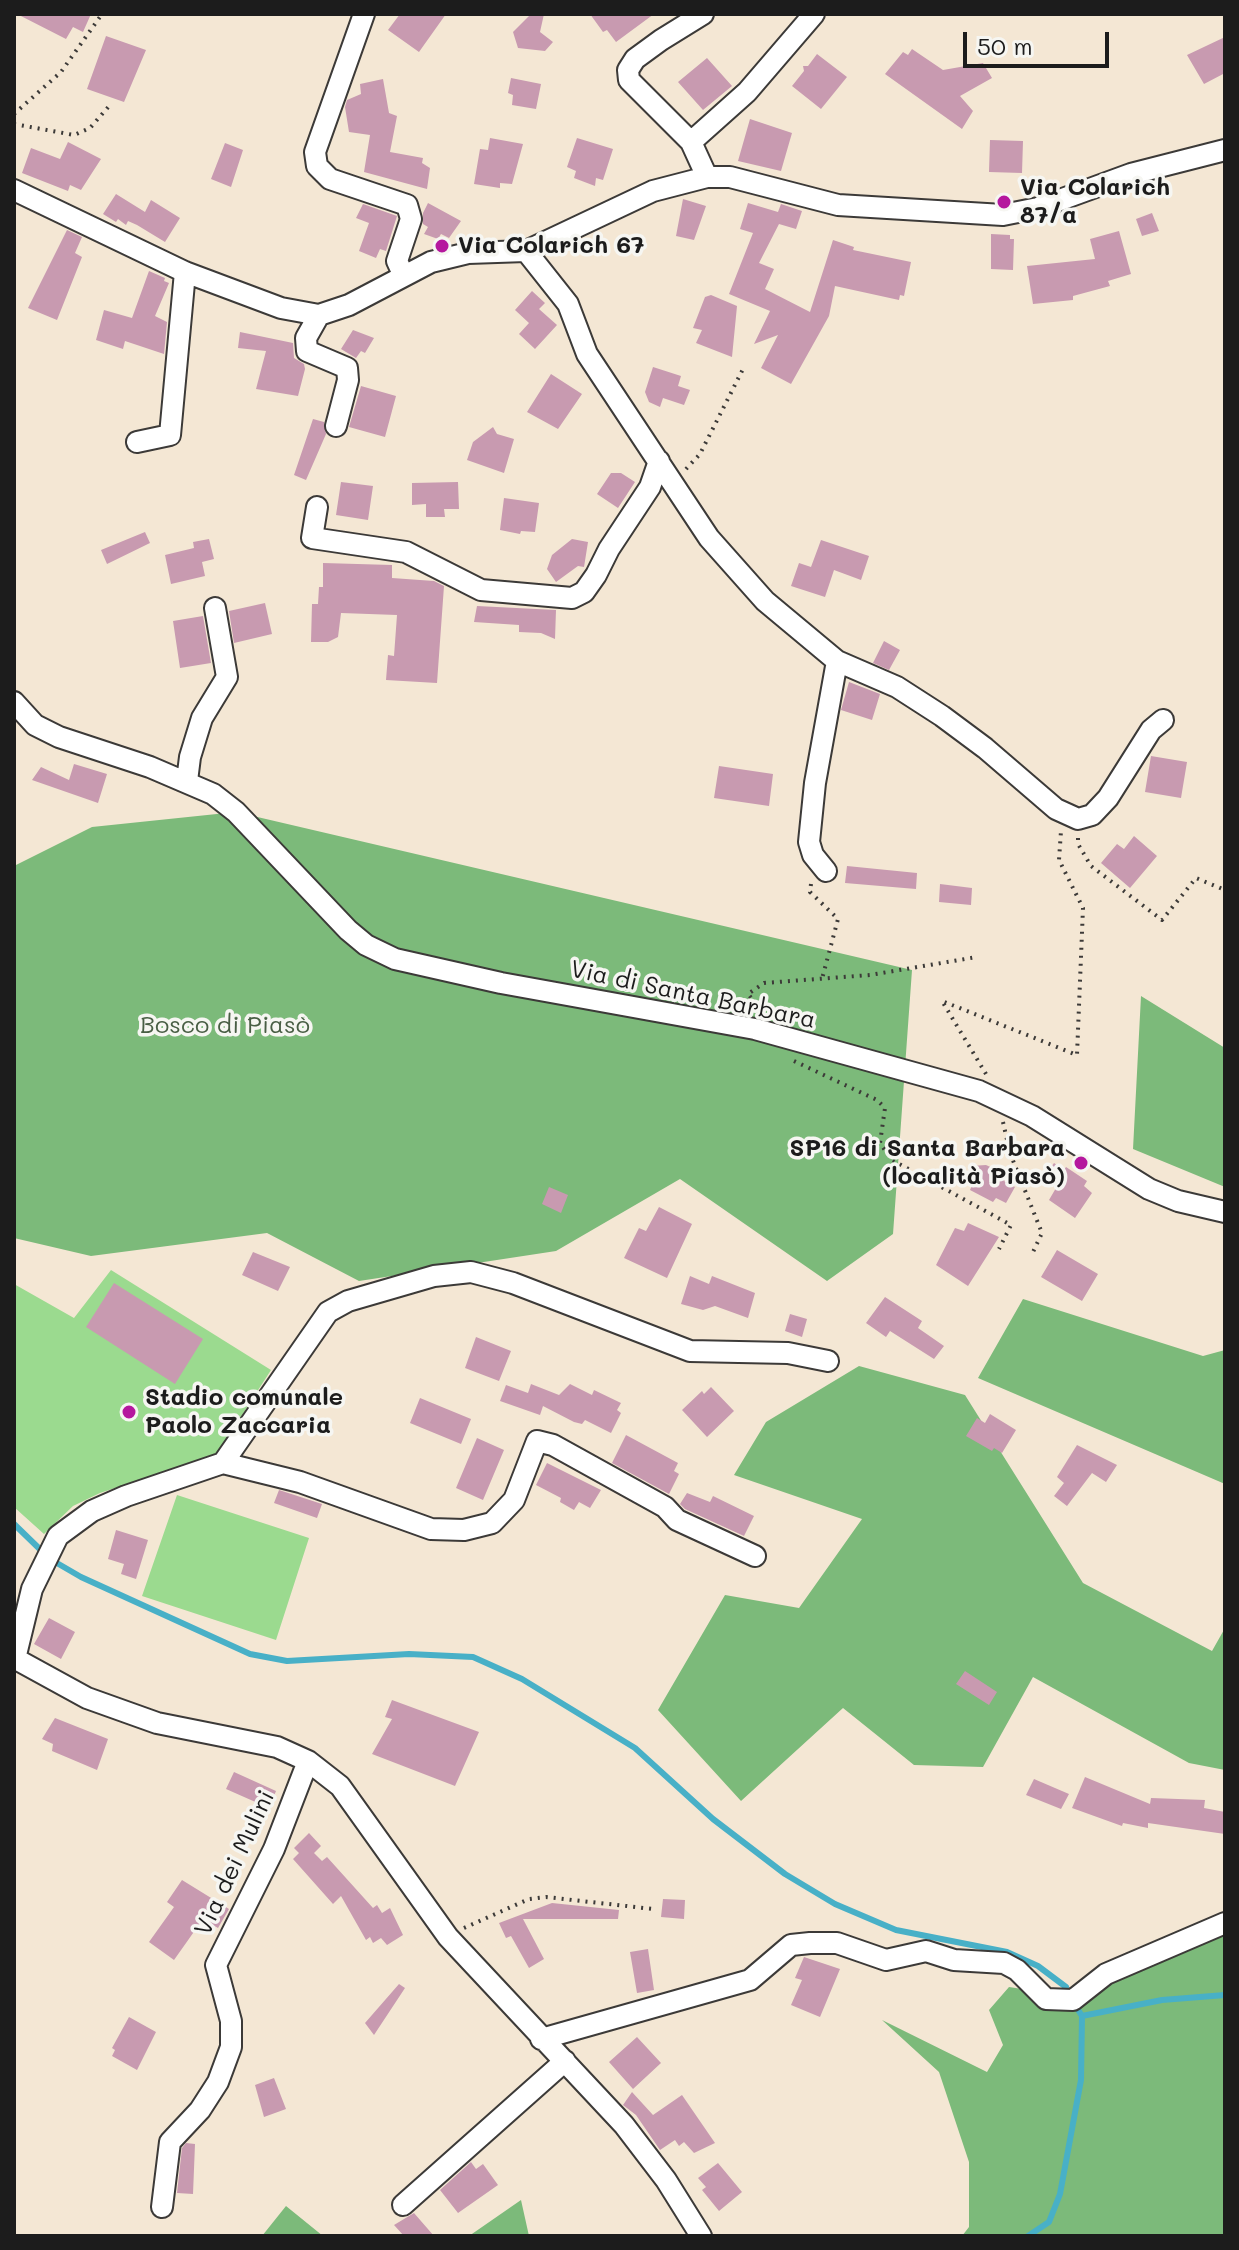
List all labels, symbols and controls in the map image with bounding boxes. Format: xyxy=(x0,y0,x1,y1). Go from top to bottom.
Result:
scale bar xyxy=(967,16,1113,66)
text: 50 m xyxy=(977,30,1033,61)
place label: Via Colarich 87/a xyxy=(1020,174,1170,230)
marker: Via Colarich 87/a xyxy=(995,193,1013,211)
place label: Via Colarich 67 xyxy=(458,232,644,260)
marker: Via Colarich 67 xyxy=(433,237,451,255)
street label: Via di Santa Barbara xyxy=(568,955,818,1035)
park label: Bosco di Piasò xyxy=(140,1012,310,1040)
place label: SP16 di Santa Barbara (località Piasò) xyxy=(790,1135,1065,1191)
marker: SP16 di Santa Barbara (località Piasò) xyxy=(1072,1154,1090,1172)
place label: Stadio comunale Paolo Zaccaria xyxy=(145,1384,343,1440)
marker: Stadio comunale Paolo Zaccaria xyxy=(120,1403,138,1421)
street label: Via dei Mulini xyxy=(189,1786,281,1940)

